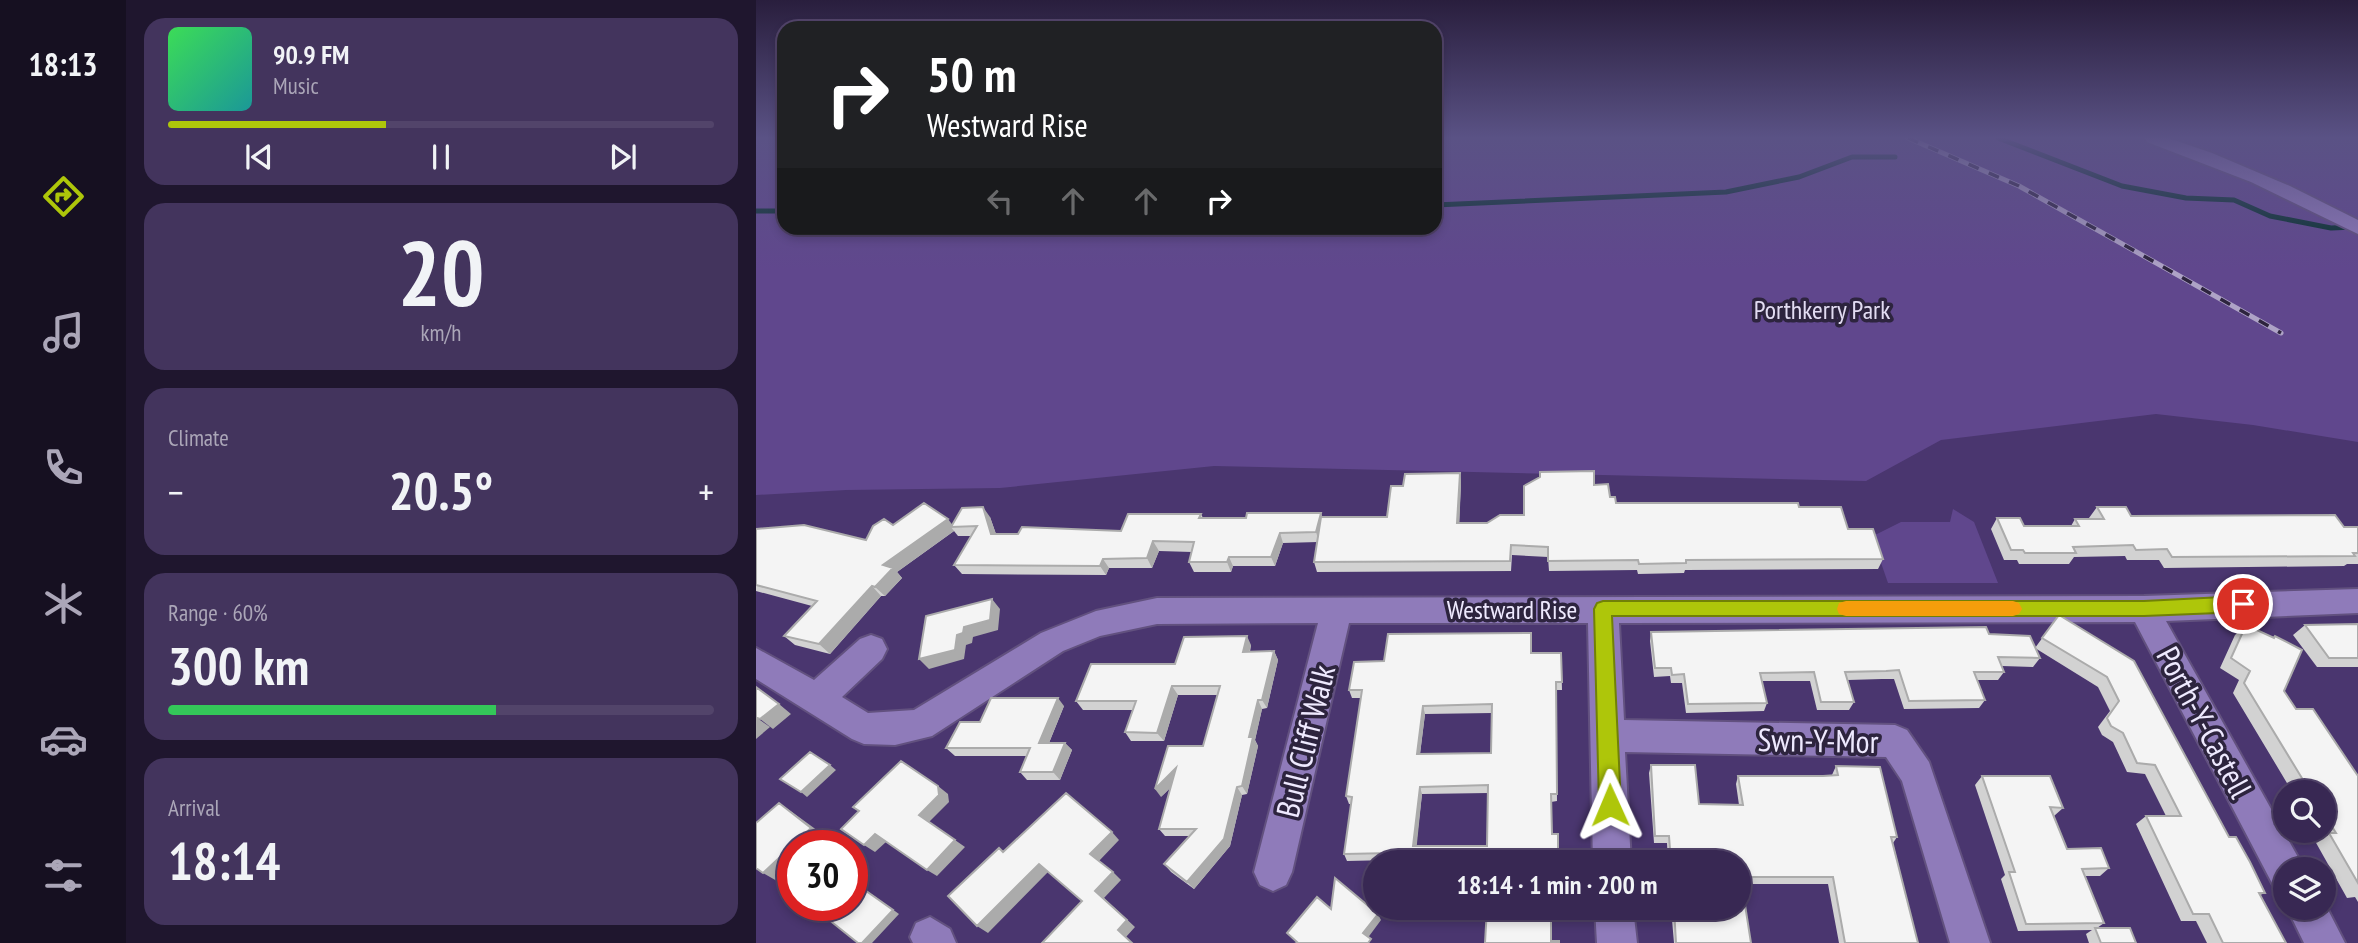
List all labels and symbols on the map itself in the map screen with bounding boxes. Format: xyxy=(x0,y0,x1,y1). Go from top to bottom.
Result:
park label: Porthkerry Park xyxy=(1754,293,1890,326)
pin xyxy=(2213,574,2273,634)
street label: Westward Rise xyxy=(1447,593,1577,626)
street label: Porth-Y-Castell xyxy=(2148,639,2263,805)
street label: Bull Cliff Walk xyxy=(1266,660,1344,822)
street label: Swn-Y-Mor xyxy=(1757,718,1879,762)
position arrow xyxy=(1573,768,1647,842)
speed limit sign: 30 xyxy=(777,830,868,921)

